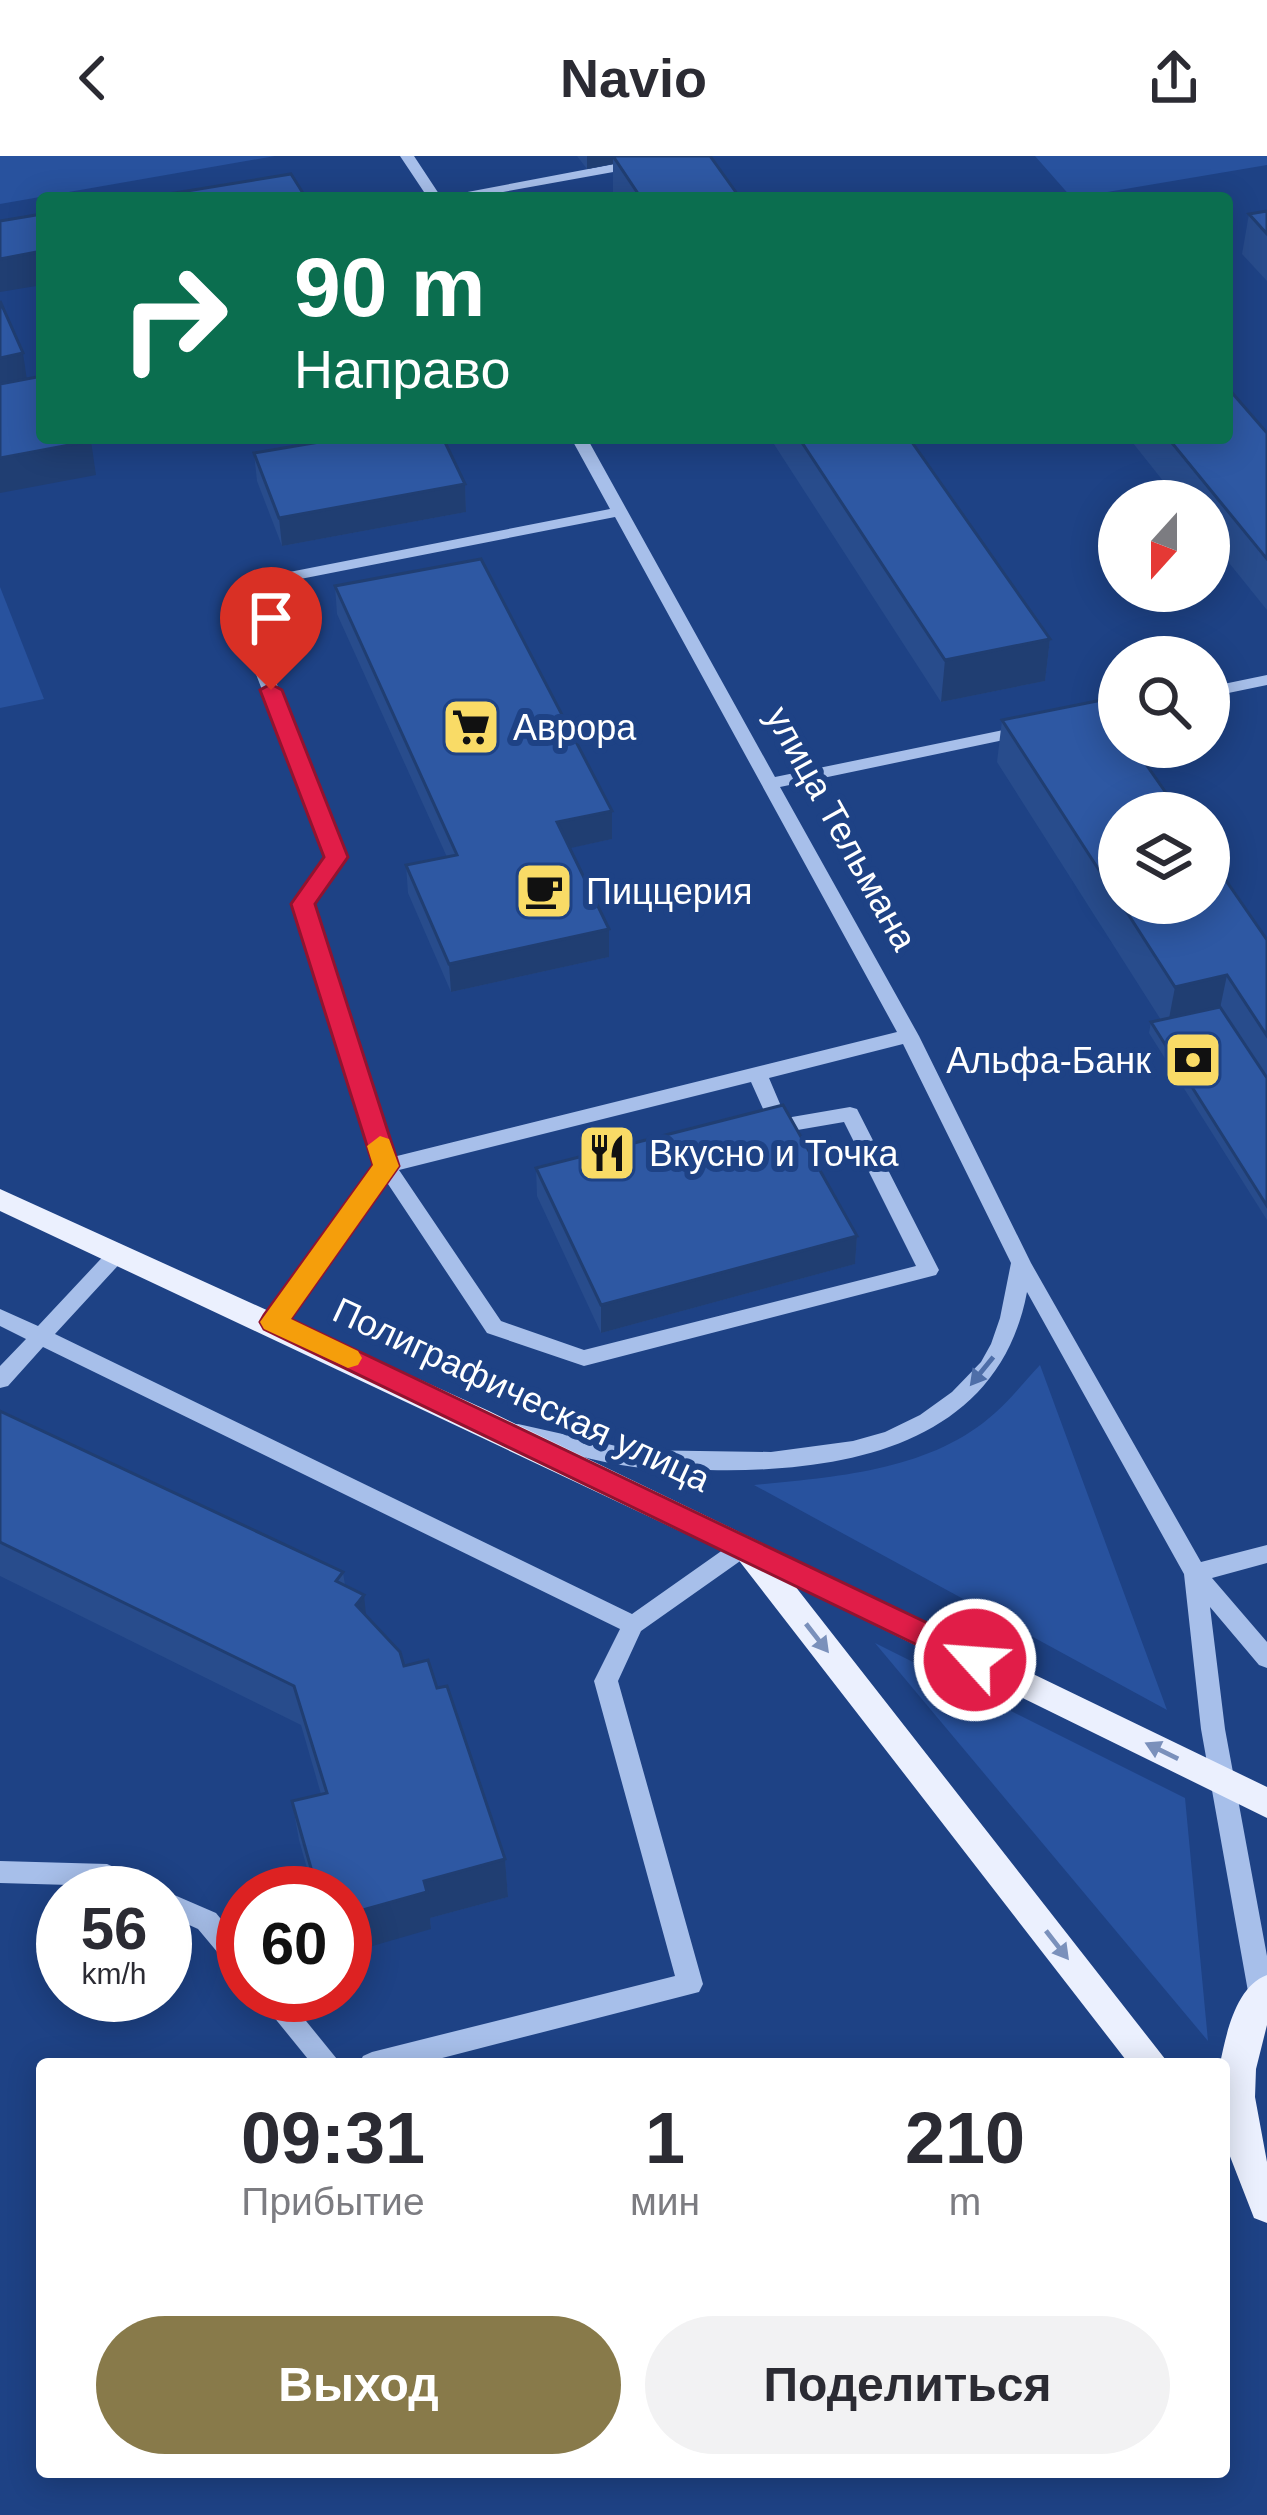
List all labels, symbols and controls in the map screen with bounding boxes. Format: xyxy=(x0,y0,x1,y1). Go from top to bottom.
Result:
icon: back xyxy=(60,45,126,111)
icon: share xyxy=(1141,45,1207,111)
text: Navio xyxy=(560,48,707,108)
icon: right xyxy=(96,240,252,396)
text: 90 m xyxy=(294,240,485,334)
text: Направо xyxy=(294,339,510,399)
north arrow xyxy=(1098,480,1230,612)
map controls xyxy=(1098,480,1230,924)
pin xyxy=(220,567,322,690)
icon: arrive xyxy=(238,585,304,651)
button: search xyxy=(1098,636,1230,768)
supermarket icon: Аврора xyxy=(440,696,502,758)
street label: улица Тельмана xyxy=(758,699,926,958)
place label: Аврора xyxy=(513,707,637,748)
button: layers xyxy=(1098,792,1230,924)
cafe icon: Пиццерия xyxy=(513,860,575,922)
place label: Пиццерия xyxy=(586,871,752,912)
bank icon: Альфа-Банк xyxy=(1162,1029,1224,1091)
place label: Альфа-Банк xyxy=(946,1040,1151,1081)
restaurant icon: Вкусно и Точка xyxy=(576,1122,638,1184)
place label: Вкусно и Точка xyxy=(649,1133,899,1174)
street label: Полиграфическая улица xyxy=(327,1289,718,1500)
one-way arrow xyxy=(970,1355,995,1386)
position arrow xyxy=(912,1597,1038,1723)
one-way arrow xyxy=(804,1622,829,1653)
one-way arrow xyxy=(1145,1742,1179,1762)
speed limit sign: 60 xyxy=(216,1866,372,2022)
text: 56 xyxy=(81,1895,147,1962)
one-way arrow xyxy=(1044,1929,1069,1960)
text: km/h xyxy=(81,1957,147,1990)
text: 09:31 xyxy=(241,2098,425,2178)
text: 1 xyxy=(645,2098,685,2178)
text: 210 xyxy=(905,2098,1025,2178)
text: Прибытие xyxy=(241,2180,425,2223)
text: мин xyxy=(630,2180,700,2223)
text: m xyxy=(949,2180,981,2223)
button: Выход xyxy=(96,2316,621,2454)
button: Поделиться xyxy=(645,2316,1170,2454)

